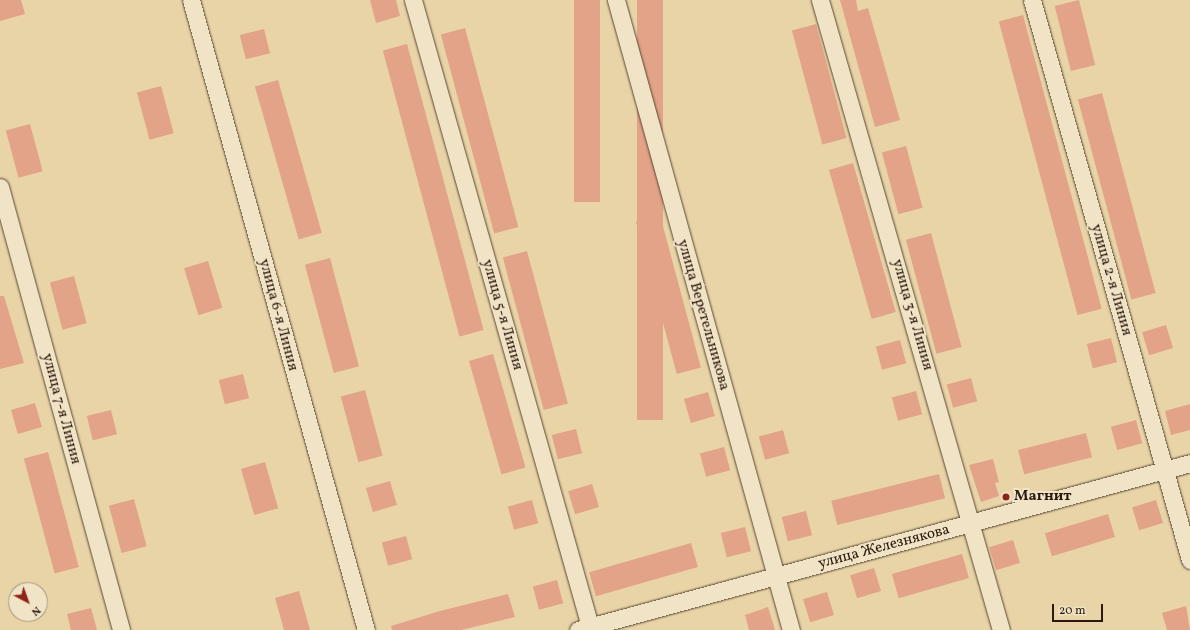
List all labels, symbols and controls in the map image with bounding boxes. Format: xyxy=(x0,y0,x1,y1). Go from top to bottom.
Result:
street label: улица 2-я Линия xyxy=(1086,222,1136,338)
street label: улица Веретельникова xyxy=(673,238,733,392)
street label: улица 6-я Линия xyxy=(254,257,302,373)
street label: улица 3-я Линия xyxy=(888,257,936,373)
street label: улица 5-я Линия xyxy=(478,258,526,372)
street label: улица 7-я Линия xyxy=(38,352,84,466)
place label: Магнит xyxy=(1014,488,1071,506)
marker: Магнит xyxy=(1001,492,1011,502)
street label: улица Железнякова xyxy=(816,521,952,573)
north arrow xyxy=(8,582,48,622)
scale bar xyxy=(1054,596,1105,622)
text: N xyxy=(28,602,43,619)
text: 20 m xyxy=(1059,603,1086,619)

